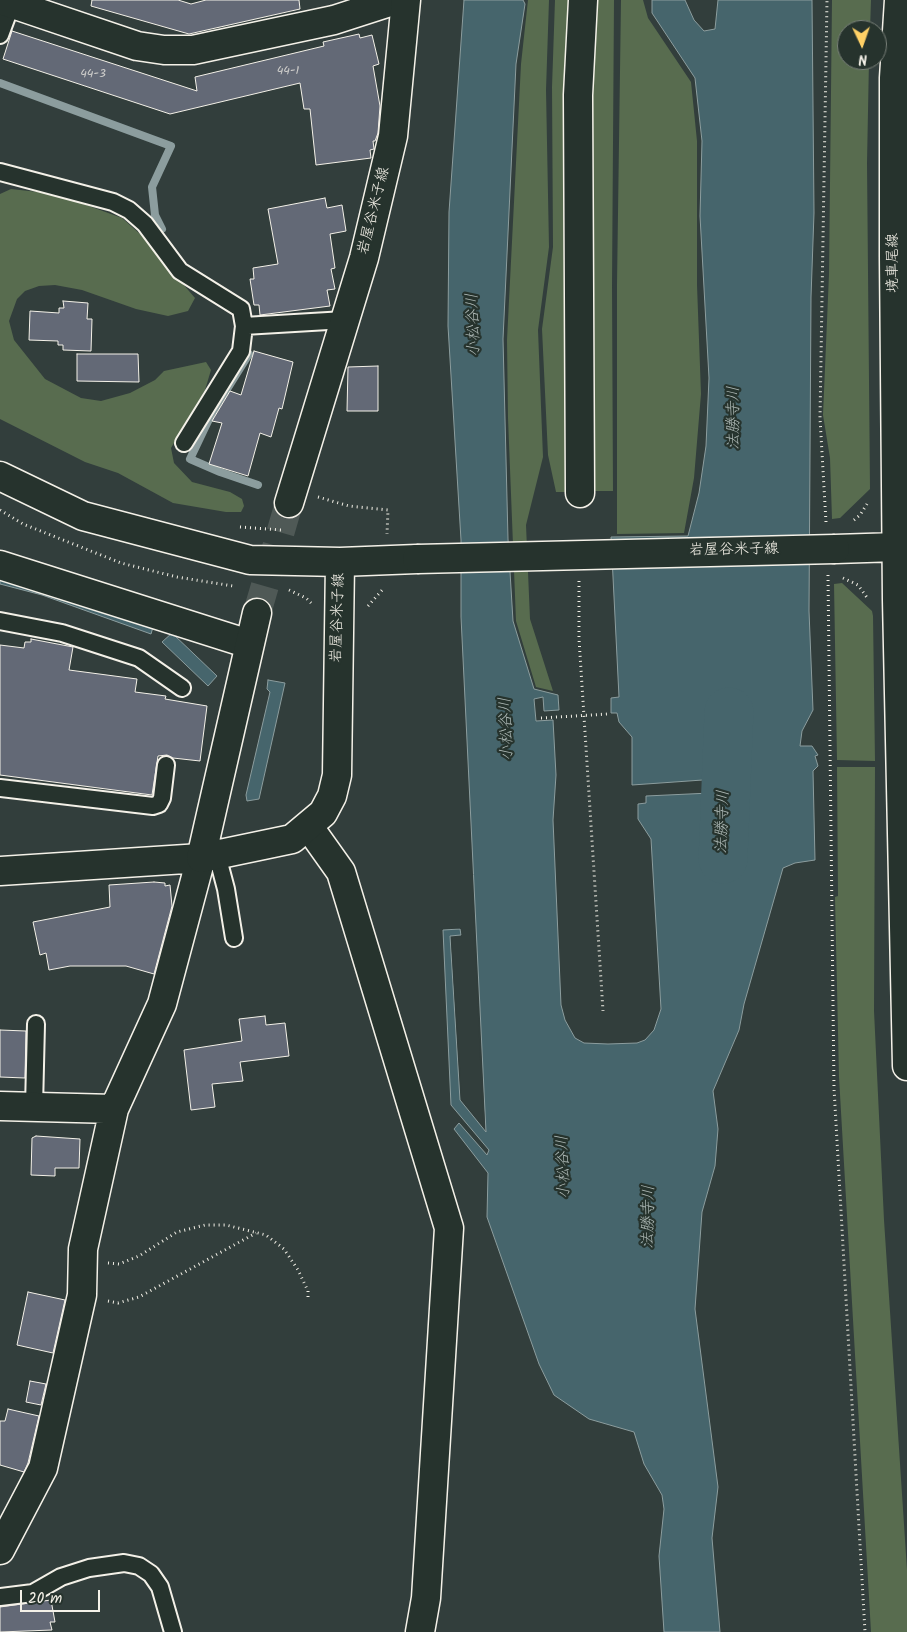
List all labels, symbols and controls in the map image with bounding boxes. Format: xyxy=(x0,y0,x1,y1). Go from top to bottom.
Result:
north arrow xyxy=(837,20,887,70)
text: N xyxy=(858,48,868,70)
house number: 44-1 xyxy=(277,65,299,79)
house number: 44-3 xyxy=(80,68,106,82)
street label: 岩屋谷米子線 xyxy=(355,165,395,257)
street label: 境車尾線 xyxy=(885,233,903,293)
water label: 小松谷川 xyxy=(464,293,486,357)
water label: 法勝寺川 xyxy=(725,386,745,450)
street label: 岩屋谷米子線 xyxy=(689,541,779,561)
street label: 岩屋谷米子線 xyxy=(328,573,350,663)
water label: 小松谷川 xyxy=(497,697,519,761)
water label: 法勝寺川 xyxy=(713,790,735,854)
water label: 小松谷川 xyxy=(554,1135,576,1199)
water label: 法勝寺川 xyxy=(640,1185,660,1249)
scale bar xyxy=(22,1580,102,1612)
text: 20 m xyxy=(28,1587,62,1611)

